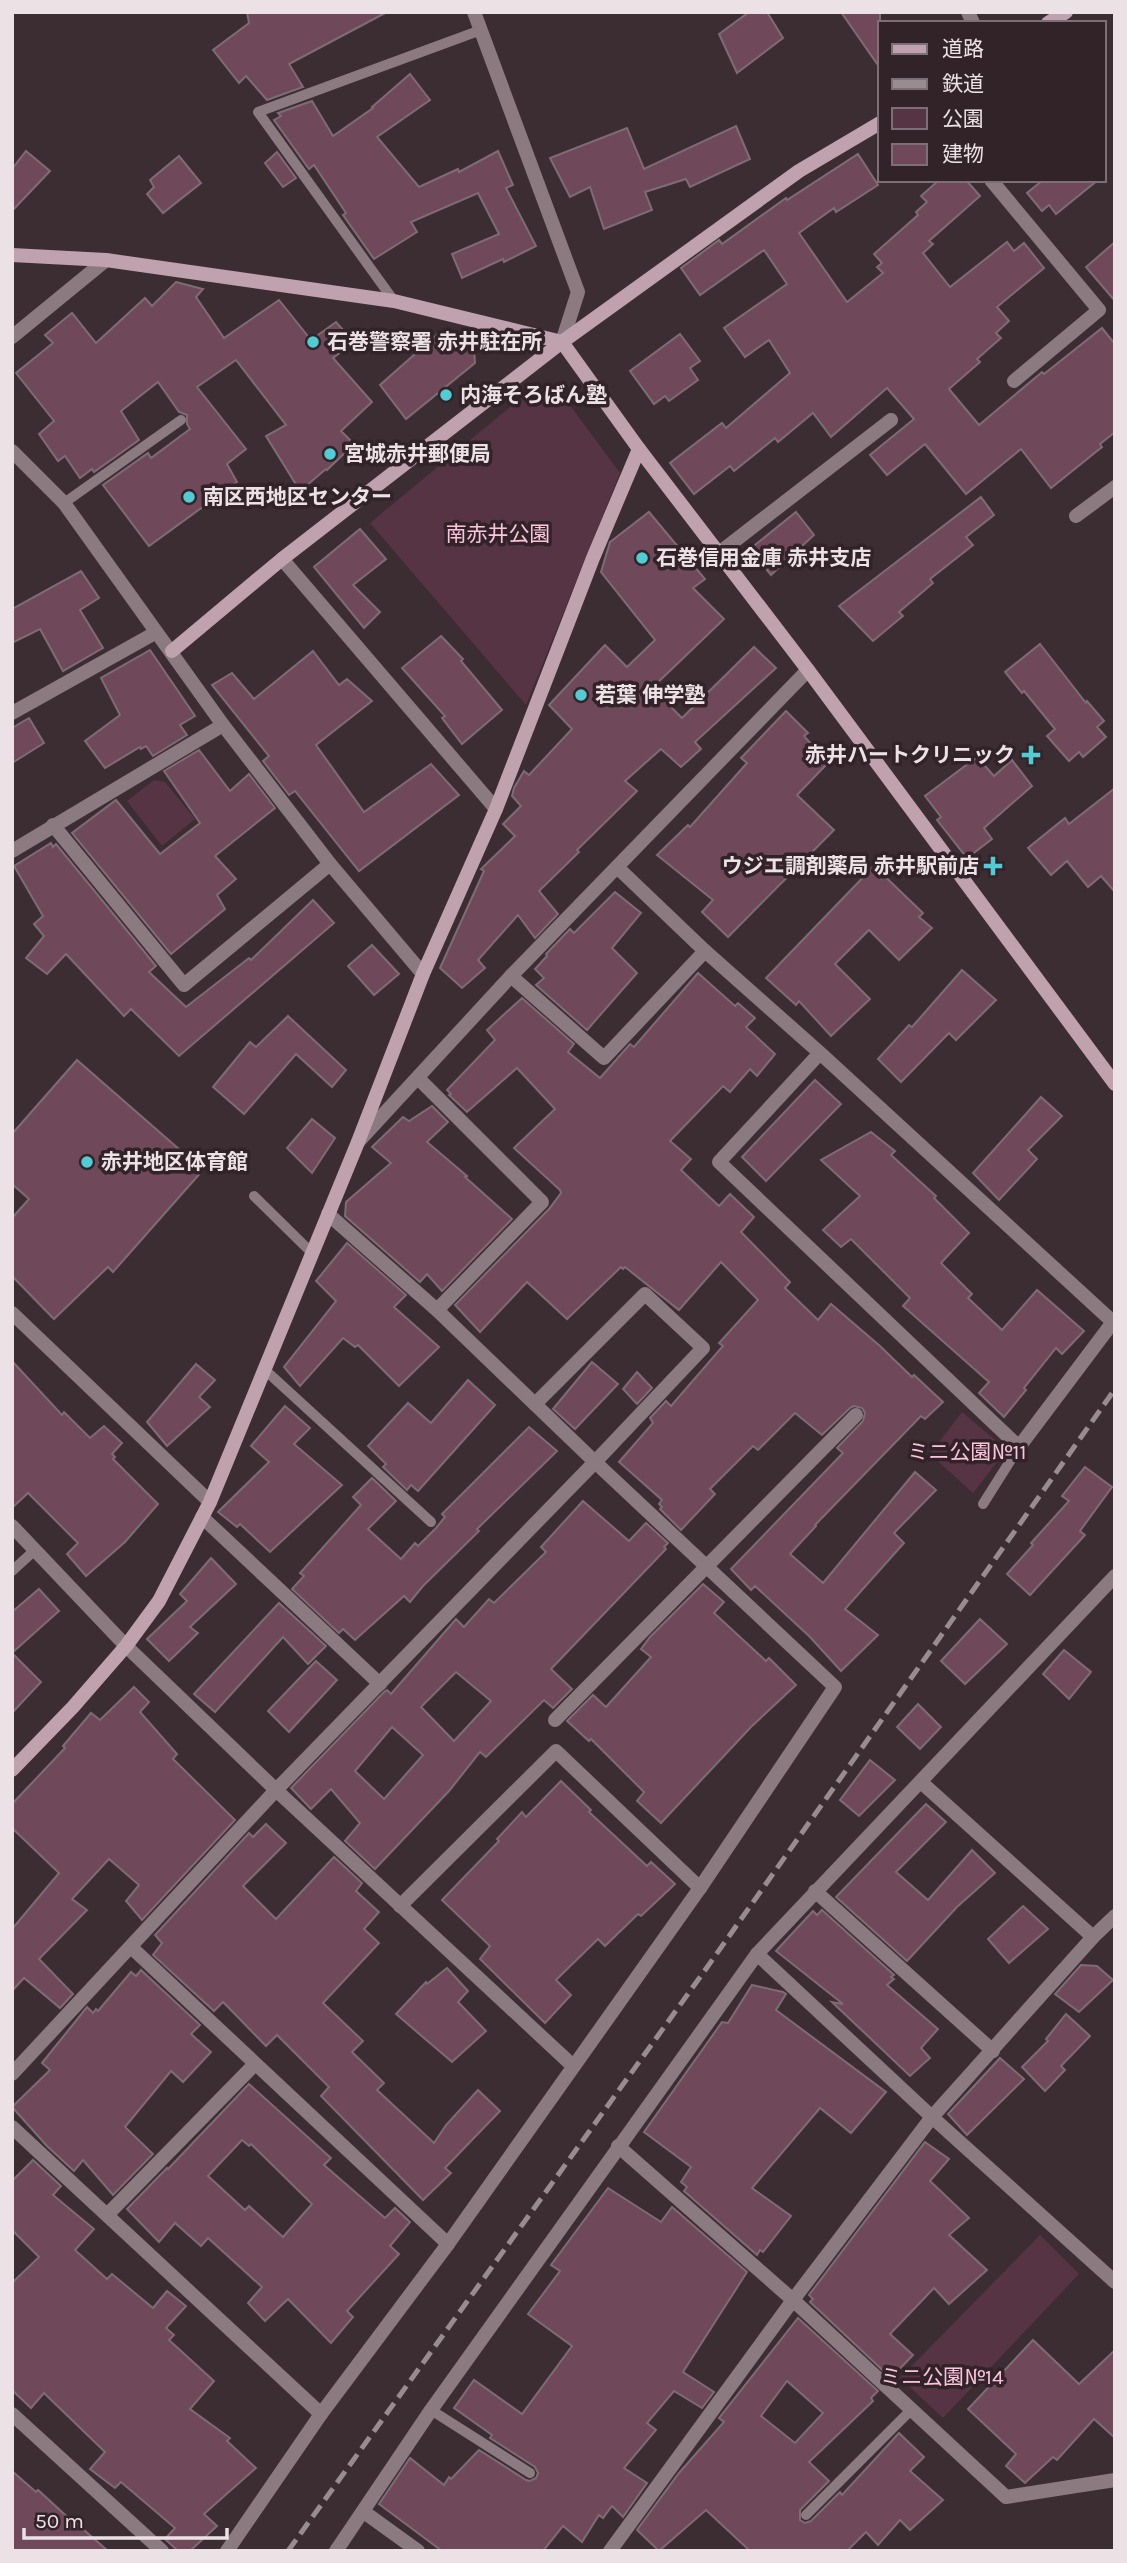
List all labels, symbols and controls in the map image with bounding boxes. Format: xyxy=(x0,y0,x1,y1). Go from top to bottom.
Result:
legend xyxy=(878,21,1106,182)
text: 道路 xyxy=(942,37,984,61)
text: 鉄道 xyxy=(942,72,984,96)
text: 公園 xyxy=(942,107,984,131)
text: 建物 xyxy=(942,142,984,166)
place label: 石巻警察署 赤井駐在所 xyxy=(327,330,542,354)
marker: 石巻警察署 赤井駐在所 xyxy=(305,334,321,350)
place label: 内海そろばん塾 xyxy=(460,383,607,407)
marker: 内海そろばん塾 xyxy=(438,387,454,403)
place label: 宮城赤井郵便局 xyxy=(344,442,491,466)
marker: 宮城赤井郵便局 xyxy=(322,446,338,462)
place label: 南区西地区センター xyxy=(203,485,392,509)
marker: 南区西地区センター xyxy=(181,489,197,505)
park label: 南赤井公園 xyxy=(446,522,551,546)
place label: 石巻信用金庫 赤井支店 xyxy=(656,546,871,570)
marker: 石巻信用金庫 赤井支店 xyxy=(634,550,650,566)
place label: 若葉 伸学塾 xyxy=(595,683,705,707)
marker: 若葉 伸学塾 xyxy=(573,687,589,703)
place label: 赤井ハートクリニック xyxy=(805,743,1015,767)
marker: 赤井ハートクリニック xyxy=(1021,745,1041,765)
place label: ウジエ調剤薬局 赤井駅前店 xyxy=(722,854,979,878)
marker: ウジエ調剤薬局 赤井駅前店 xyxy=(985,858,1001,874)
place label: 赤井地区体育館 xyxy=(101,1150,248,1174)
marker: 赤井地区体育館 xyxy=(79,1154,95,1170)
park label: ミニ公園№11 xyxy=(908,1440,1026,1464)
park label: ミニ公園№14 xyxy=(880,2365,1004,2389)
scale bar xyxy=(24,2496,228,2540)
text: 50 m xyxy=(35,2509,84,2533)

